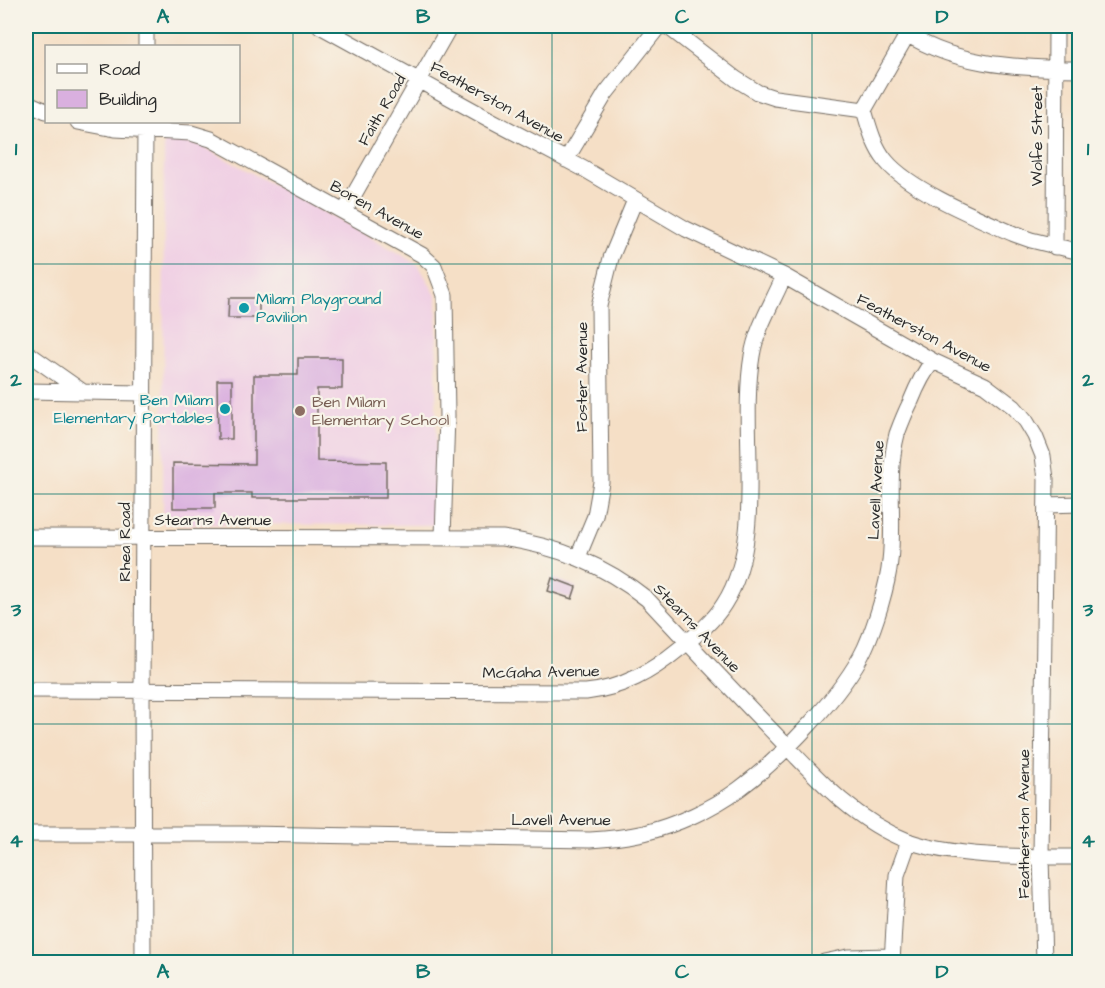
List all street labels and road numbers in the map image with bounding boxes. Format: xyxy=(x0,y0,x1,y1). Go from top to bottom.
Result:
street label: Featherston Avenue xyxy=(426,56,568,148)
street label: Faith Road xyxy=(353,70,411,150)
street label: Wolfe Street xyxy=(1026,85,1048,186)
street label: Boren Avenue xyxy=(326,175,428,245)
street label: Featherston Avenue xyxy=(853,288,996,378)
street label: Foster Avenue xyxy=(571,321,593,432)
street label: Lavell Avenue xyxy=(862,439,890,540)
street label: Rhea Road xyxy=(114,502,136,582)
street label: Stearns Avenue xyxy=(155,509,272,531)
street label: Stearns Avenue xyxy=(649,578,746,678)
street label: McGaha Avenue xyxy=(482,660,600,684)
street label: Featherston Avenue xyxy=(1013,749,1035,899)
street label: Lavell Avenue xyxy=(511,809,611,831)

